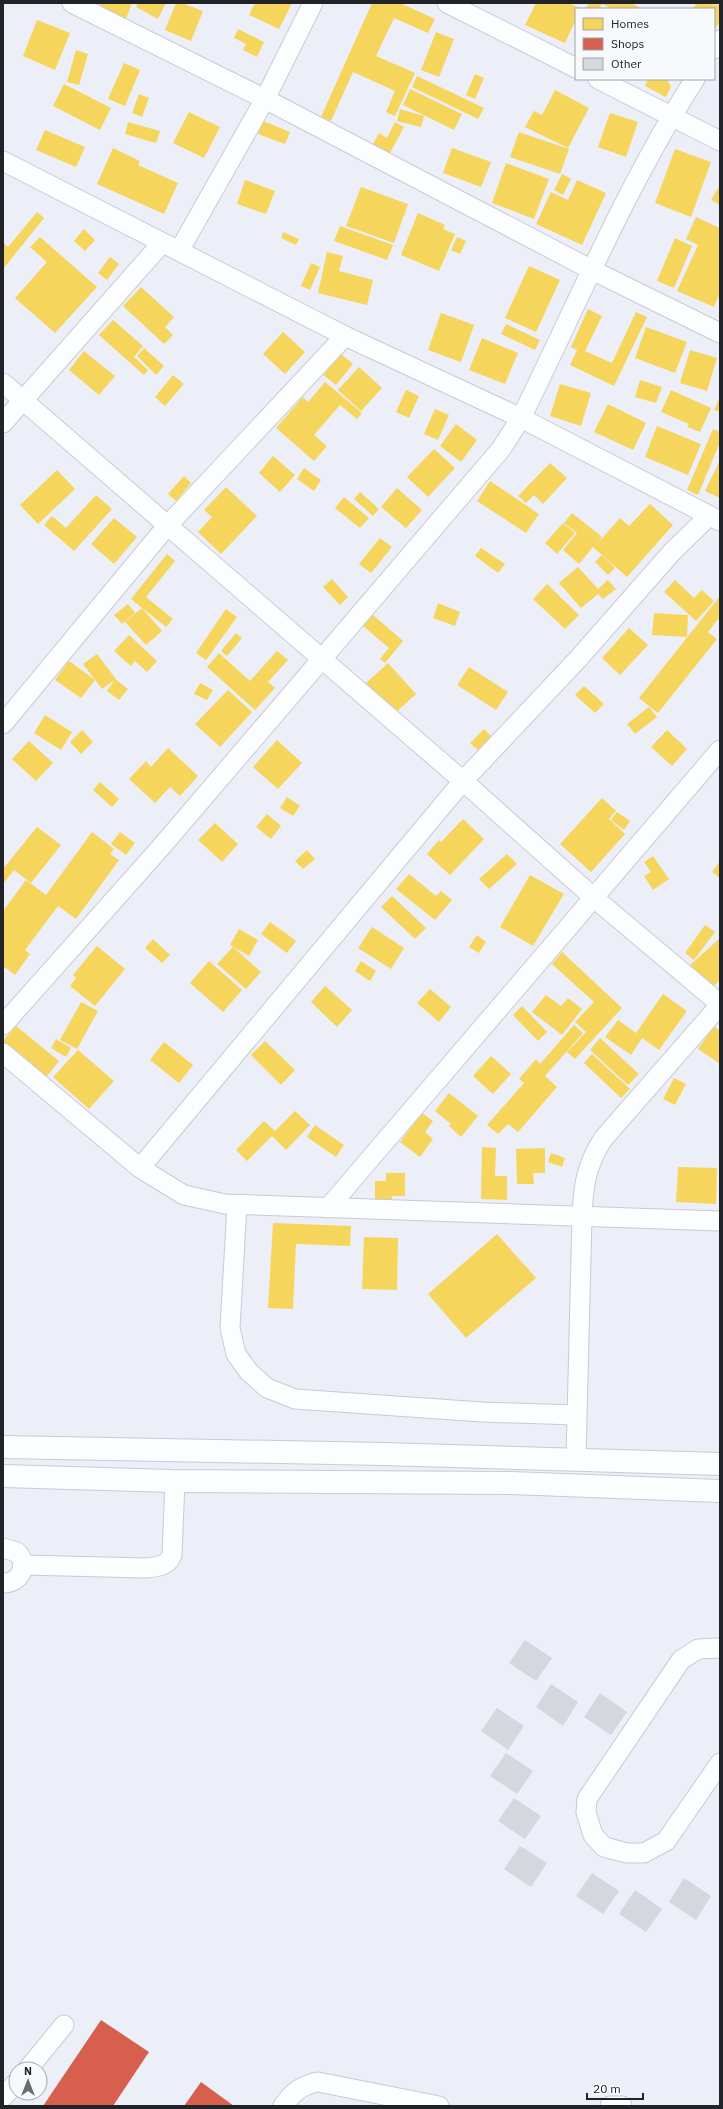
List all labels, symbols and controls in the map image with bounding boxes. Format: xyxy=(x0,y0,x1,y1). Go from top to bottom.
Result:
legend xyxy=(575,8,715,80)
text: Homes xyxy=(611,16,649,31)
text: Shops xyxy=(611,36,644,51)
text: Other xyxy=(611,56,642,71)
north arrow xyxy=(8,2061,48,2101)
text: N xyxy=(24,2064,32,2078)
scale bar xyxy=(587,2075,643,2101)
text: 20 m xyxy=(593,2081,621,2096)

